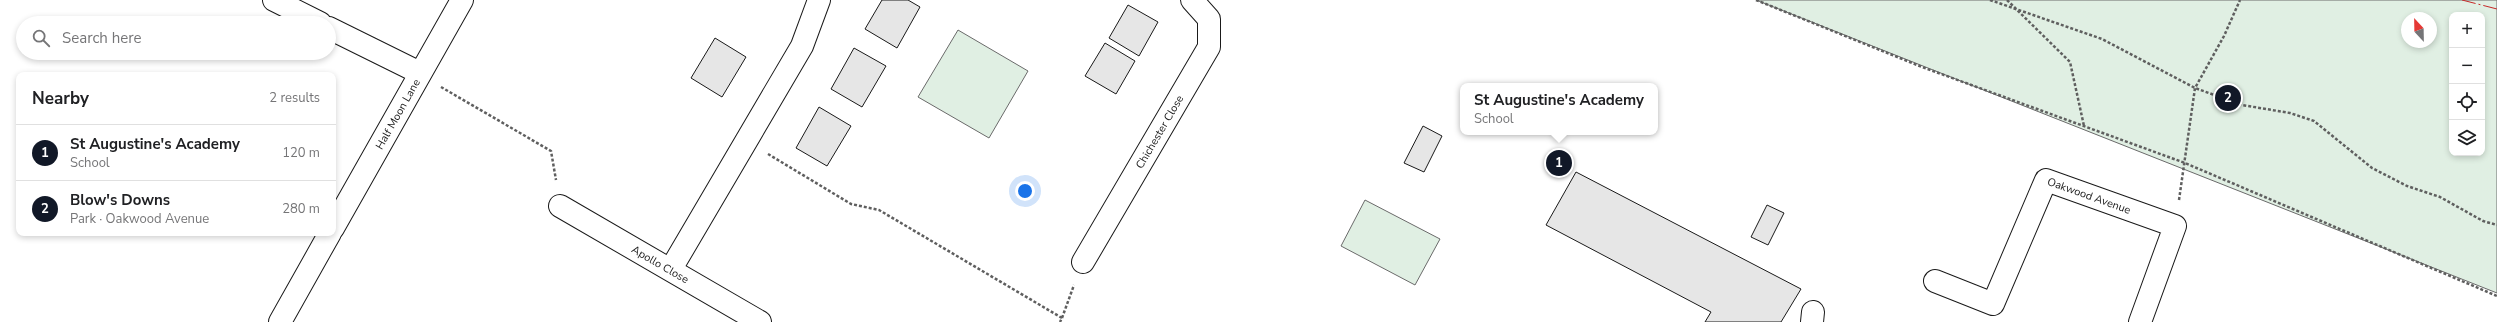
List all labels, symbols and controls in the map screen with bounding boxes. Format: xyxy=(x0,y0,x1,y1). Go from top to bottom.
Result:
north arrow xyxy=(2401,12,2437,48)
map controls xyxy=(2449,12,2485,156)
button: + xyxy=(2449,12,2485,48)
search box xyxy=(16,16,336,60)
icon: search xyxy=(30,27,52,49)
text: Search here xyxy=(62,28,142,48)
button: − xyxy=(2449,48,2485,84)
street label: Half Moon Lane xyxy=(372,76,423,152)
popup xyxy=(1460,83,1658,135)
pin: 2 xyxy=(2215,83,2241,113)
button: locate xyxy=(2449,84,2485,120)
text: Nearby xyxy=(32,87,89,110)
text: 2 results xyxy=(269,89,320,107)
text: St Augustine's Academy xyxy=(1474,90,1644,110)
street label: Chichester Close xyxy=(1132,92,1187,171)
text: School xyxy=(1474,110,1514,128)
button: layers xyxy=(2449,120,2485,156)
text: St Augustine's Academy xyxy=(70,134,240,154)
text: 1 xyxy=(41,144,49,162)
text: 120 m xyxy=(282,144,320,162)
pin: 1 xyxy=(1546,148,1572,178)
text: School xyxy=(70,154,110,172)
street label: Oakwood Avenue xyxy=(2045,174,2133,217)
your location xyxy=(1015,181,1035,201)
text: Blow's Downs xyxy=(70,190,170,210)
text: 2 xyxy=(41,200,49,218)
text: 280 m xyxy=(282,200,320,218)
text: Park · Oakwood Avenue xyxy=(70,210,209,228)
street label: Apollo Close xyxy=(629,242,692,287)

